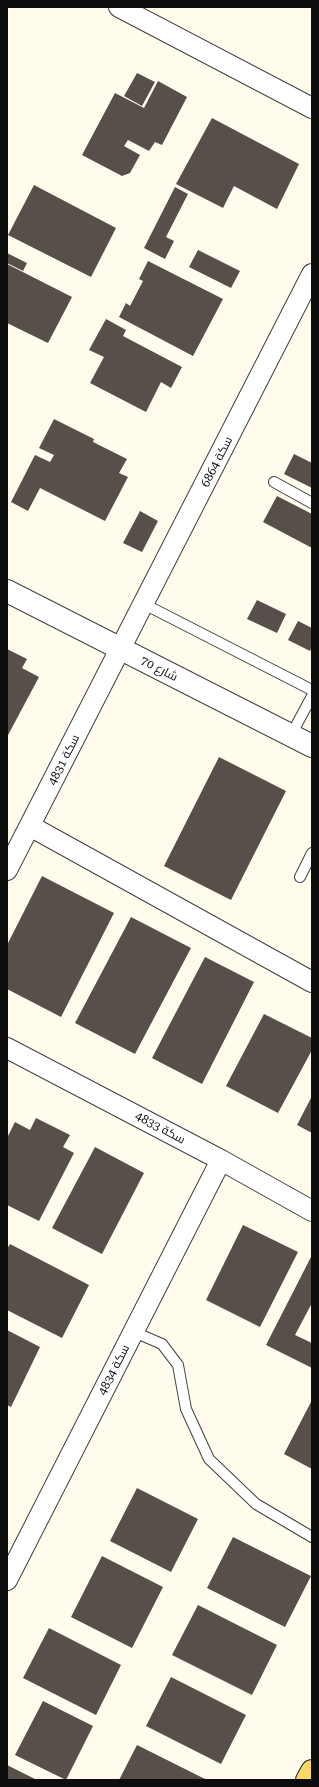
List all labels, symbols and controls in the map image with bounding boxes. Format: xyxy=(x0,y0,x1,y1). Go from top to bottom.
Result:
street label: سكة 6864 xyxy=(198,434,236,490)
street label: شارع 70 xyxy=(138,654,180,684)
street label: سكة 4831 xyxy=(45,732,83,788)
street label: سكة 4833 xyxy=(132,1109,188,1147)
street label: سكة 4834 xyxy=(95,1342,133,1398)

